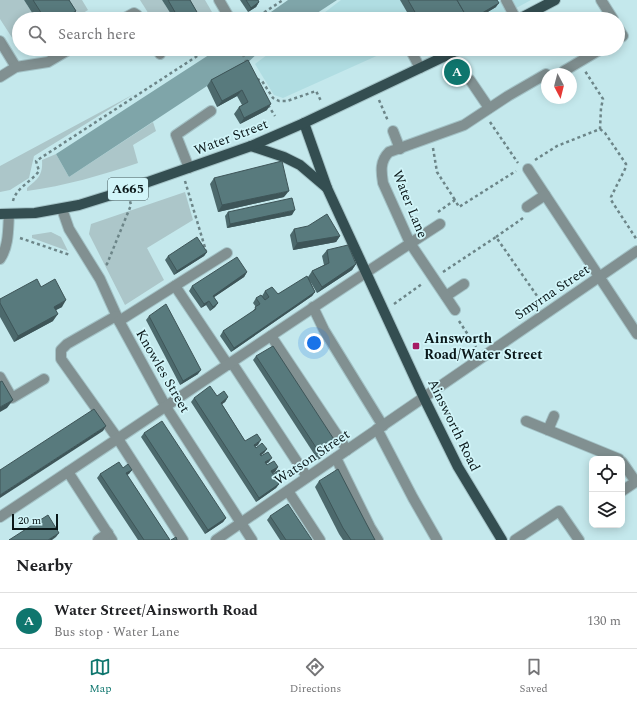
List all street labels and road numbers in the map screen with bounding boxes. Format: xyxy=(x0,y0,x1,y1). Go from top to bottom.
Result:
street label: Water Street xyxy=(191,113,271,161)
street label: Water Lane xyxy=(387,167,433,241)
road number: A665 xyxy=(108,178,148,200)
street label: Smyrna Street xyxy=(510,259,594,325)
street label: Knowles Street xyxy=(131,325,195,417)
street label: Ainsworth Road xyxy=(422,375,486,475)
street label: Watson Street xyxy=(270,424,354,490)

